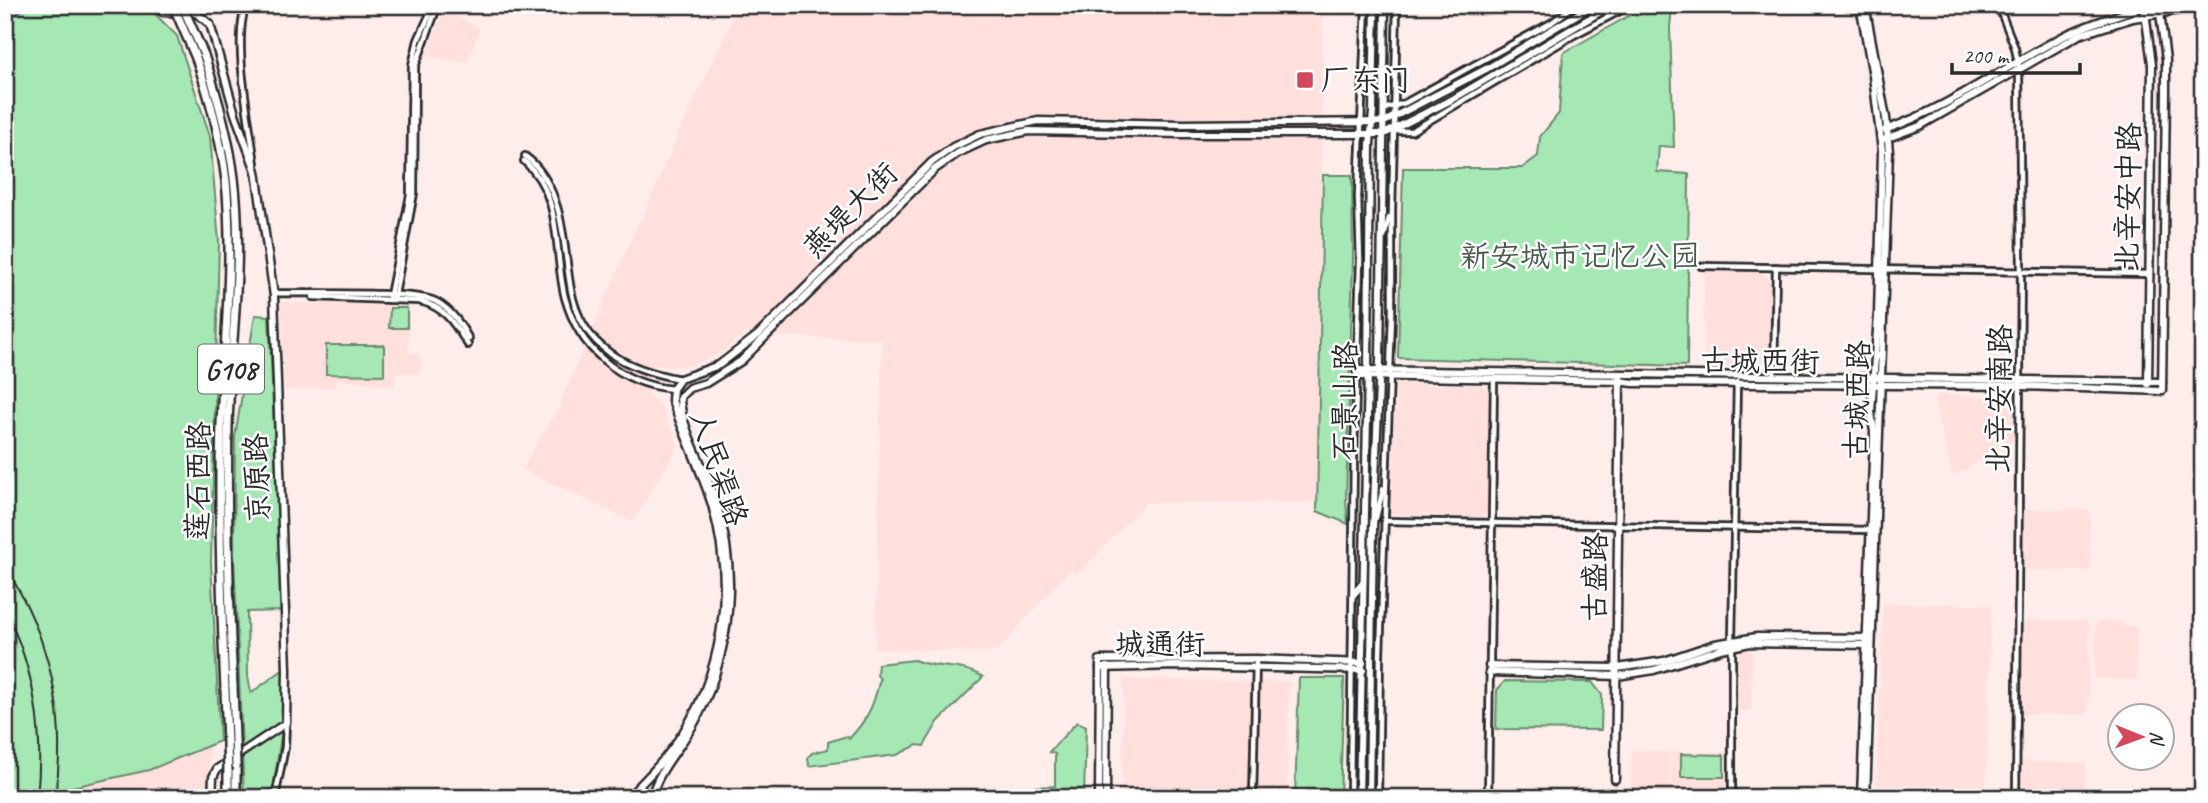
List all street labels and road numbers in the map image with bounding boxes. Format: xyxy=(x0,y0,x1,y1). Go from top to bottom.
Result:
street label: 北辛安中路 xyxy=(2108,122,2148,272)
street label: 燕堤大街 xyxy=(794,154,906,266)
street label: 北辛安南路 xyxy=(1979,324,2019,474)
street label: 古城西路 xyxy=(1836,339,1878,461)
street label: 石景山路 xyxy=(1325,341,1365,461)
street label: 古城西街 xyxy=(1700,341,1820,381)
road number: G108 xyxy=(198,344,264,394)
street label: 人民渠路 xyxy=(682,405,756,531)
street label: 莲石西路 xyxy=(178,421,218,541)
street label: 京原路 xyxy=(236,432,278,524)
street label: 古盛路 xyxy=(1575,532,1615,622)
street label: 城通街 xyxy=(1115,625,1205,663)

